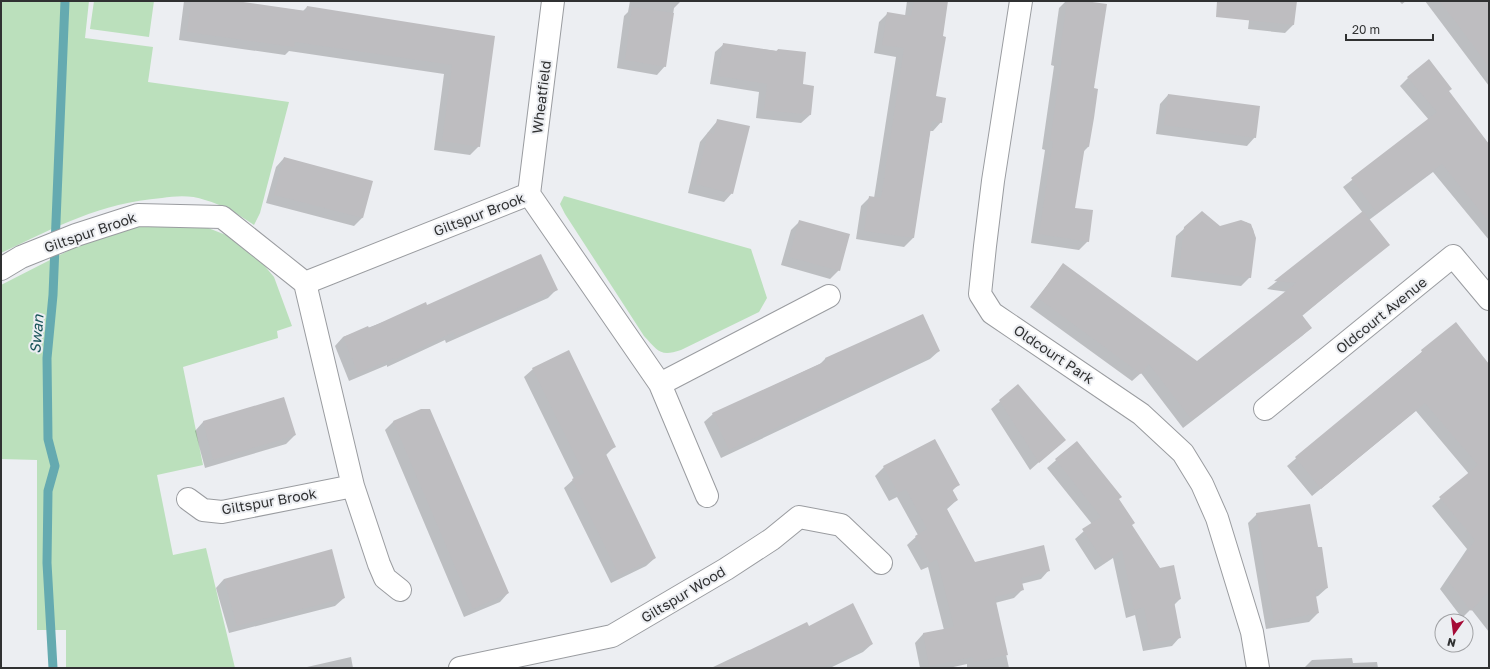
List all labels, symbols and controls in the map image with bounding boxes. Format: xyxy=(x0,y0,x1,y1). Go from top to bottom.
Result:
scale bar xyxy=(1346,16,1433,42)
text: 20 m xyxy=(1352,22,1380,37)
street label: Wheatfield xyxy=(528,59,554,135)
street label: Giltspur Brook xyxy=(431,189,527,239)
street label: Giltspur Brook xyxy=(42,208,138,256)
street label: Oldcourt Avenue xyxy=(1332,273,1430,357)
water label: Swan xyxy=(25,313,47,354)
street label: Oldcourt Park xyxy=(1011,321,1097,387)
street label: Giltspur Brook xyxy=(220,484,318,518)
street label: Giltspur Wood xyxy=(638,562,728,626)
north arrow xyxy=(1434,613,1474,653)
text: N xyxy=(1446,636,1457,651)

